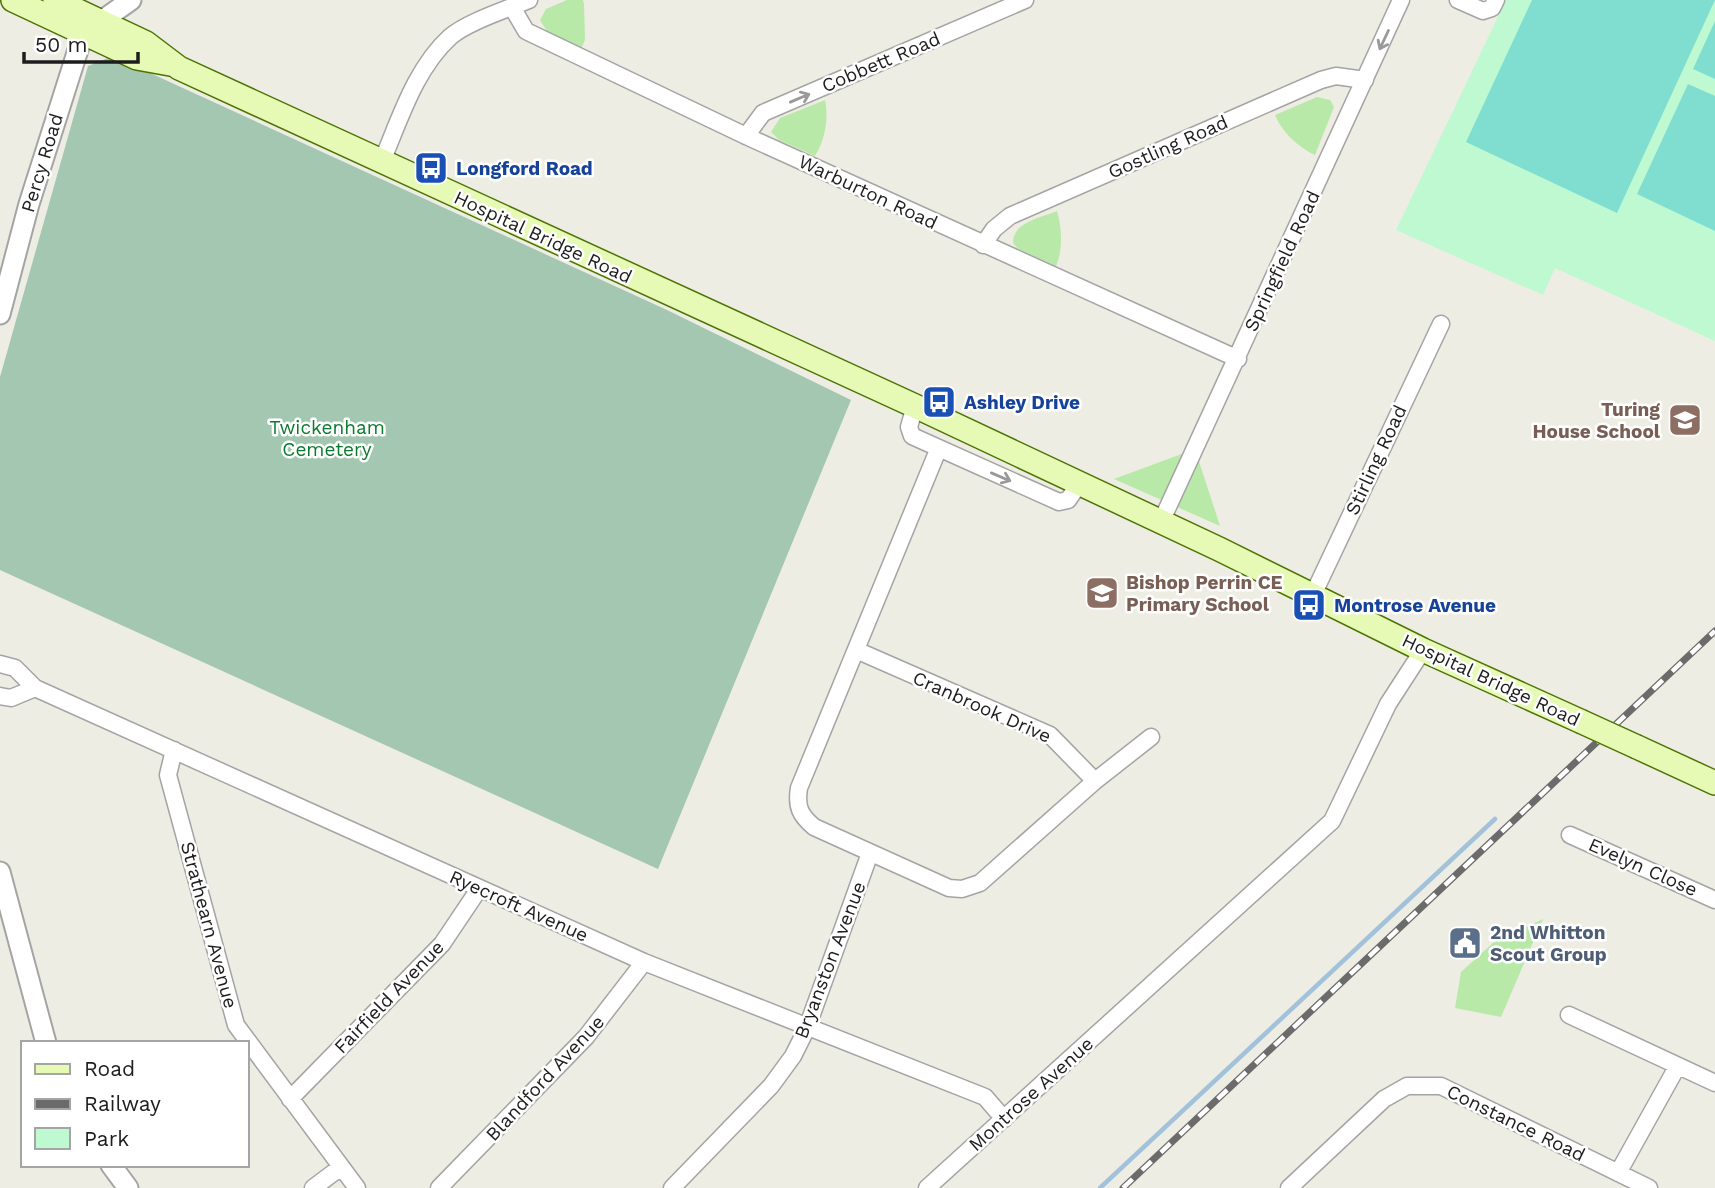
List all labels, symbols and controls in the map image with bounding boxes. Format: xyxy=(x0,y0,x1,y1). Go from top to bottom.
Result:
scale bar xyxy=(24,21,138,65)
street label: Cobbett Road xyxy=(818,27,944,97)
one-way arrow xyxy=(1376,29,1390,50)
text: 50 m xyxy=(35,32,87,57)
one-way arrow xyxy=(789,91,810,104)
street label: Gostling Road xyxy=(1105,110,1231,184)
street label: Percy Road xyxy=(16,111,68,215)
bus stop icon: Longford Road xyxy=(412,149,450,187)
street label: Warburton Road xyxy=(795,150,941,234)
place label: Longford Road xyxy=(456,157,593,180)
street label: Hospital Bridge Road xyxy=(450,186,636,288)
street label: Springfield Road xyxy=(1239,187,1325,335)
bus stop icon: Ashley Drive xyxy=(920,383,958,421)
place label: Ashley Drive xyxy=(964,391,1080,414)
place label: Turing House School xyxy=(1533,398,1661,443)
street label: Stirling Road xyxy=(1341,401,1411,519)
school or university icon: Turing House School xyxy=(1666,401,1704,439)
park label: Twickenham Cemetery xyxy=(269,416,385,461)
one-way arrow xyxy=(990,471,1011,484)
place label: Bishop Perrin CE Primary School xyxy=(1126,571,1283,616)
school or university icon: Bishop Perrin CE Primary School xyxy=(1083,574,1121,612)
bus stop icon: Montrose Avenue xyxy=(1290,586,1328,624)
place label: Montrose Avenue xyxy=(1334,594,1496,617)
street label: Hospital Bridge Road xyxy=(1398,629,1584,731)
street label: Cranbrook Drive xyxy=(909,666,1055,748)
street label: Evelyn Close xyxy=(1585,833,1701,901)
street label: Strathearn Avenue xyxy=(176,839,242,1011)
street label: Ryecroft Avenue xyxy=(446,865,592,947)
street label: Bryanston Avenue xyxy=(789,878,871,1042)
place label: 2nd Whitton Scout Group xyxy=(1490,921,1607,966)
public building icon: 2nd Whitton Scout Group xyxy=(1446,924,1484,962)
street label: Fairfield Avenue xyxy=(329,936,449,1058)
street label: Blandford Avenue xyxy=(481,1010,609,1146)
street label: Montrose Avenue xyxy=(964,1032,1098,1156)
legend xyxy=(21,1041,248,1167)
text: Road xyxy=(84,1056,135,1081)
street label: Constance Road xyxy=(1443,1080,1589,1166)
text: Railway xyxy=(84,1091,161,1116)
text: Park xyxy=(84,1126,129,1151)

